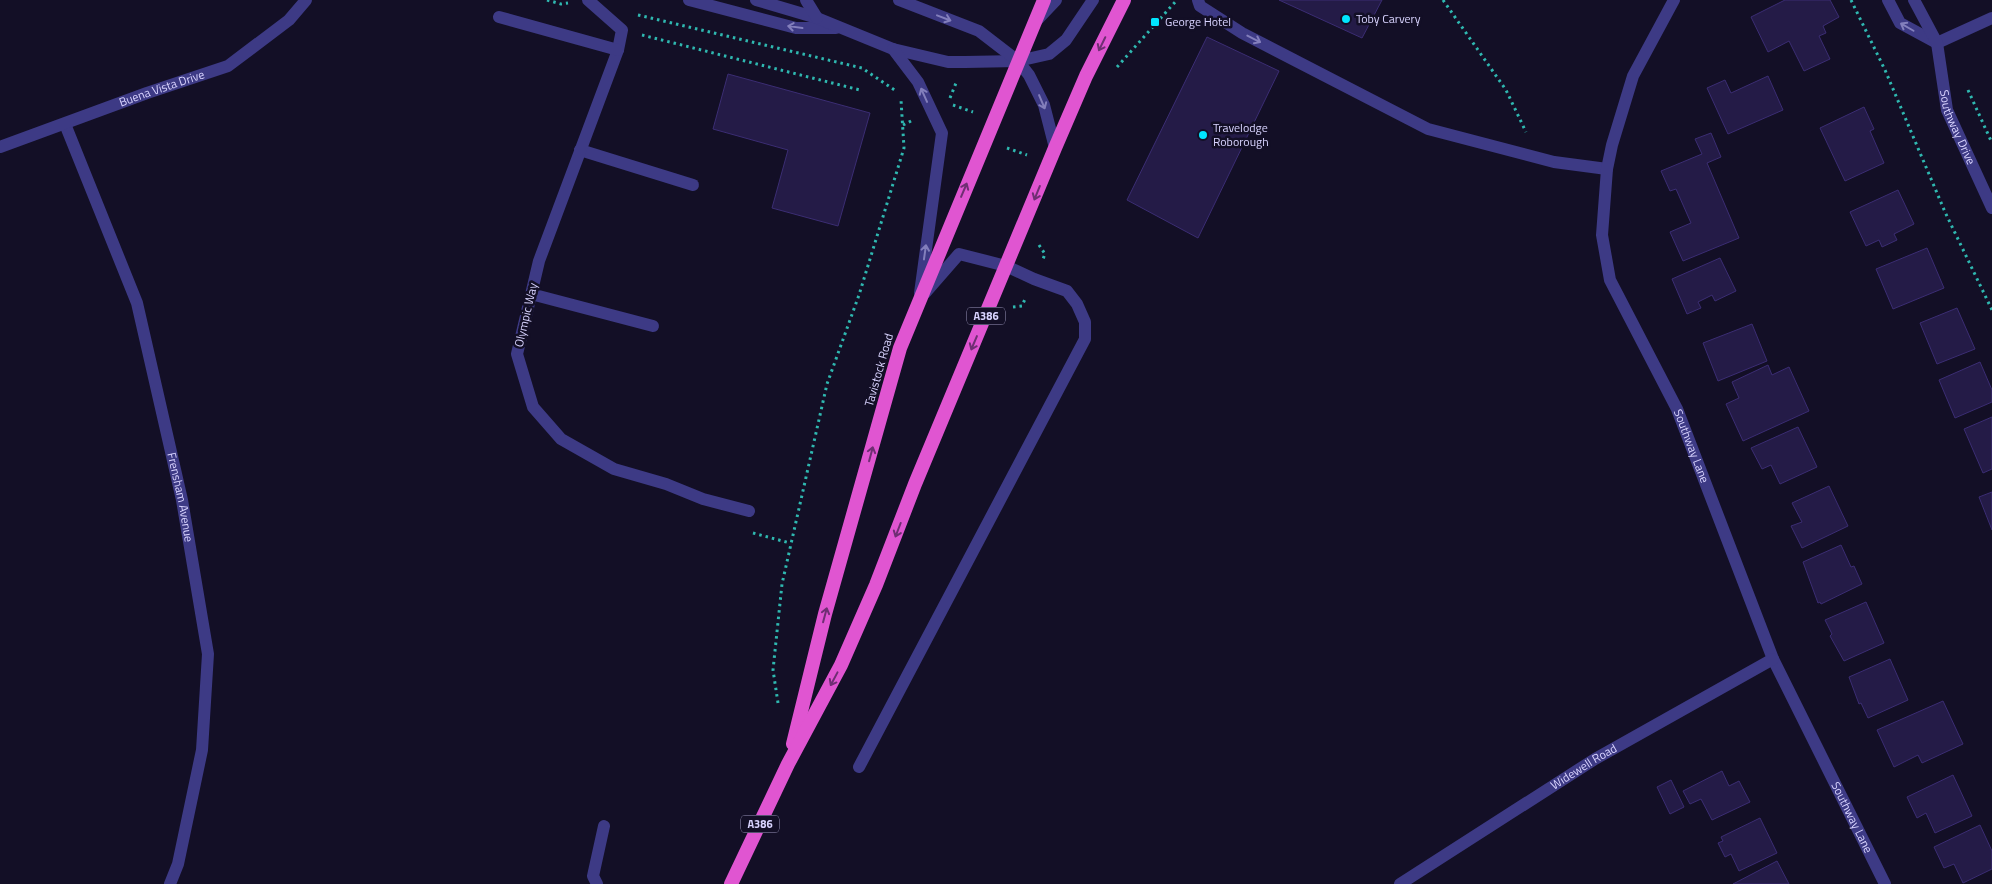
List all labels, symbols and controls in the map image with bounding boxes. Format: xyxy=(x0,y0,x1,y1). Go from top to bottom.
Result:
place label: Toby Carvery xyxy=(1356,9,1421,28)
place label: George Hotel xyxy=(1165,12,1231,31)
marker: Toby Carvery xyxy=(1340,13,1352,25)
one-way arrow xyxy=(936,14,951,23)
marker: George Hotel xyxy=(1149,16,1161,28)
one-way arrow xyxy=(1901,21,1915,31)
one-way arrow xyxy=(788,22,804,32)
one-way arrow xyxy=(1246,35,1261,44)
one-way arrow xyxy=(1097,36,1107,51)
street label: Buena Vista Drive xyxy=(116,65,207,112)
one-way arrow xyxy=(918,88,928,103)
street label: Southway Drive xyxy=(1935,88,1981,168)
one-way arrow xyxy=(1037,94,1047,109)
place label: Travelodge Roborough xyxy=(1213,118,1269,151)
marker: Travelodge Roborough xyxy=(1197,129,1209,141)
one-way arrow xyxy=(961,183,970,198)
one-way arrow xyxy=(1031,185,1041,200)
one-way arrow xyxy=(921,244,931,260)
street label: Olympic Way xyxy=(509,281,542,349)
road number: A386 xyxy=(967,308,1005,324)
street label: Tavistock Road xyxy=(859,331,898,409)
one-way arrow xyxy=(969,335,979,350)
street label: Southway Lane xyxy=(1669,406,1714,486)
one-way arrow xyxy=(866,447,876,463)
street label: Frensham Avenue xyxy=(162,451,199,543)
one-way arrow xyxy=(893,521,902,537)
one-way arrow xyxy=(821,607,830,623)
one-way arrow xyxy=(829,671,838,686)
street label: Widewell Road xyxy=(1547,739,1620,794)
street label: Southway Lane xyxy=(1827,778,1878,856)
road number: A386 xyxy=(741,816,779,832)

